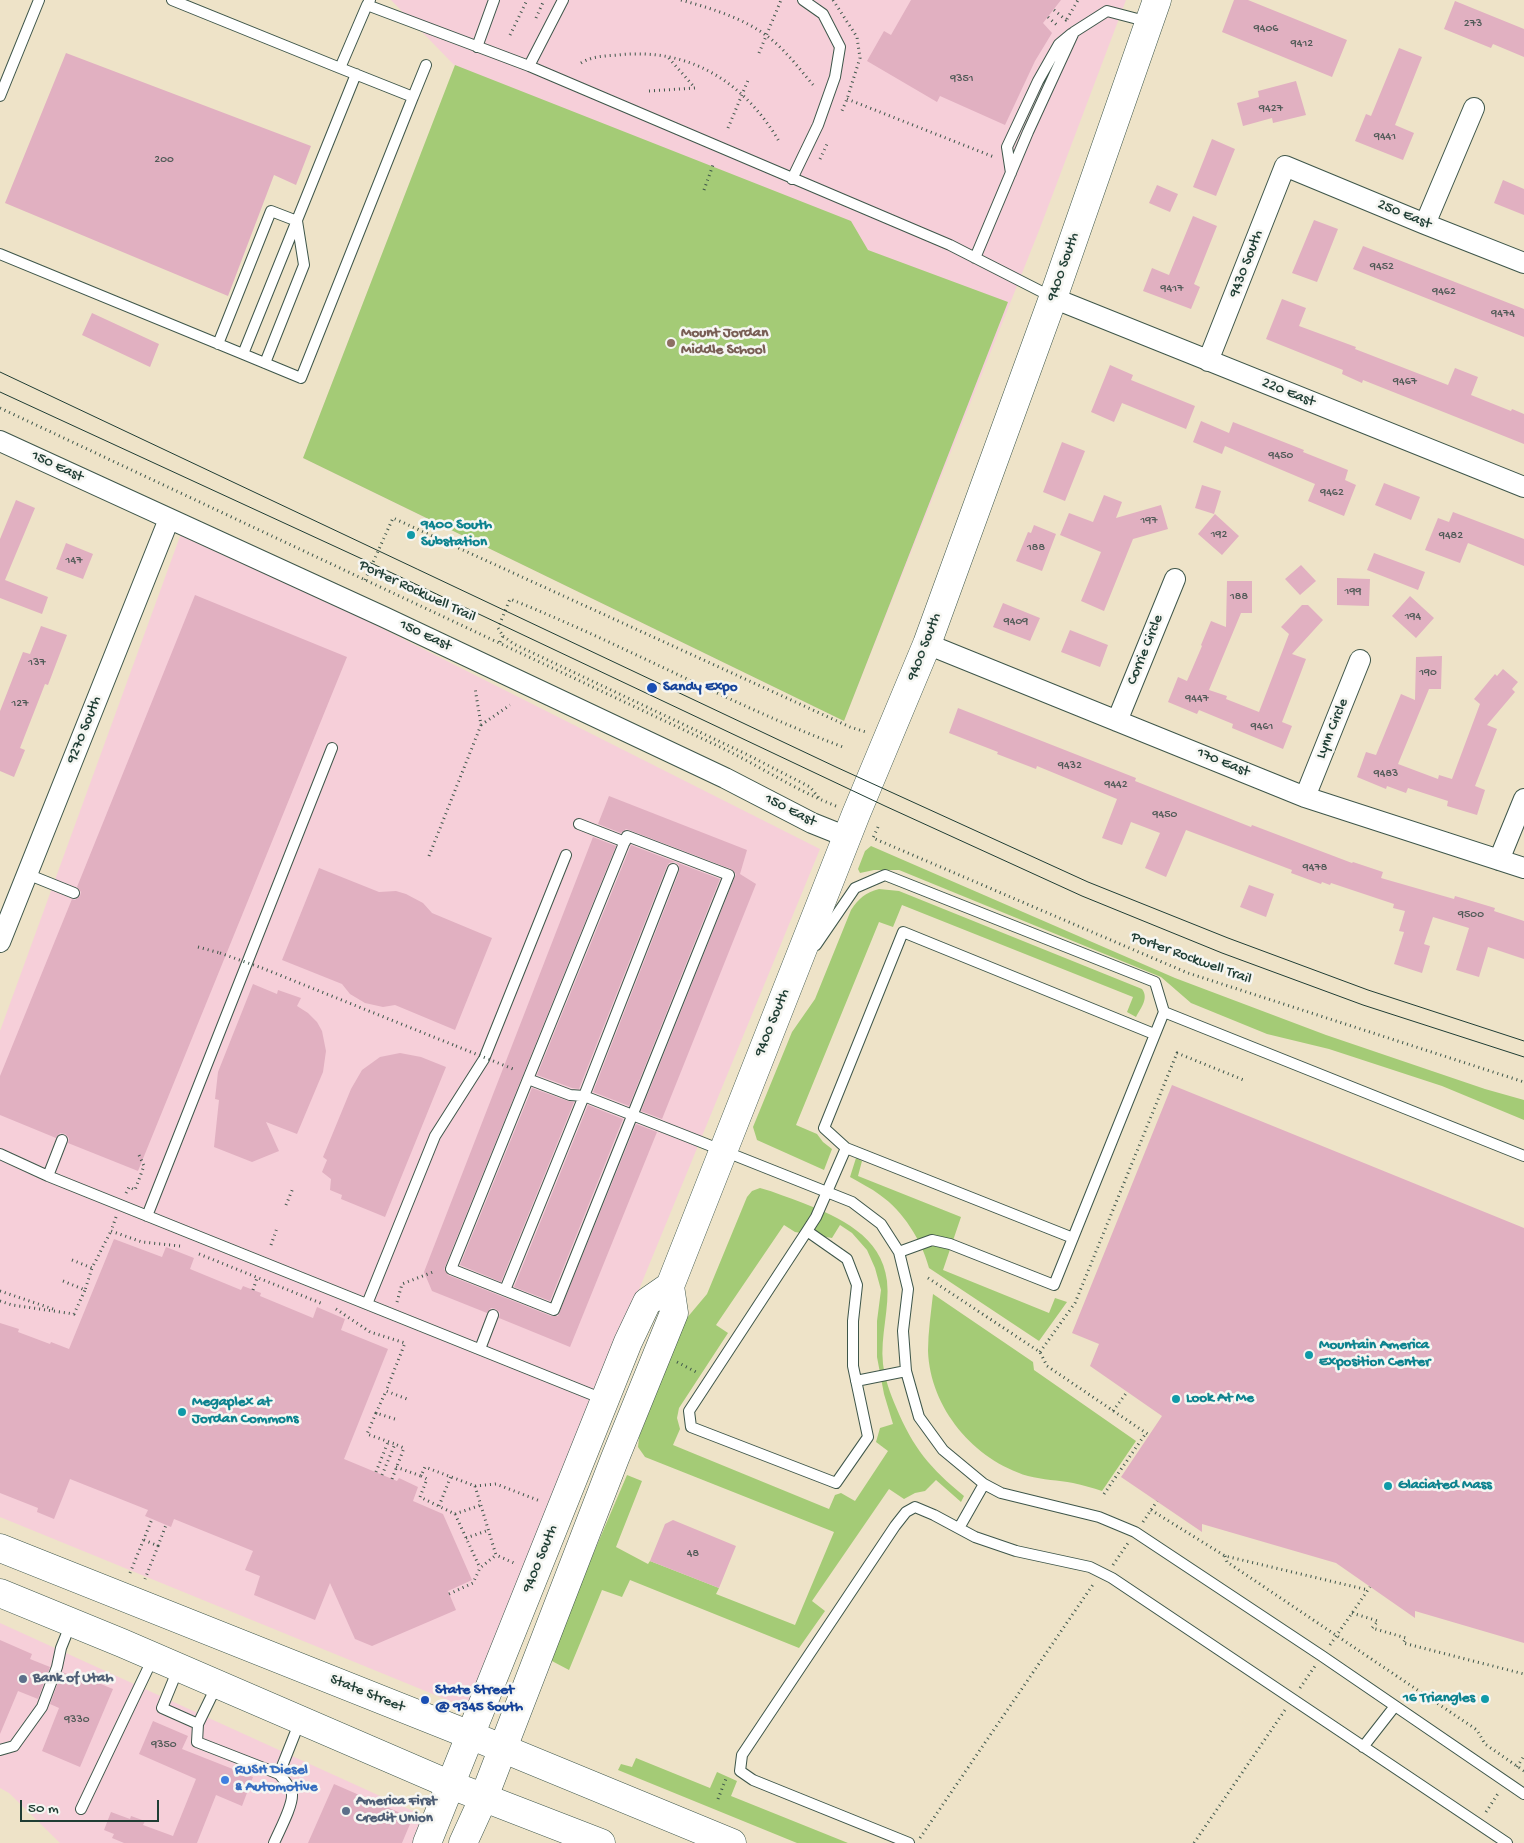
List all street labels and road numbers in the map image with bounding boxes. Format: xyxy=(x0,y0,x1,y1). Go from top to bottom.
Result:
street label: 250 East xyxy=(1374,196,1434,234)
street label: 9430 South xyxy=(1226,228,1268,300)
street label: 9400 South xyxy=(1044,230,1084,304)
street label: 220 East xyxy=(1259,374,1317,412)
street label: 150 East xyxy=(28,447,86,487)
street label: Porter Rockwell Trail xyxy=(356,557,478,627)
street label: 9400 South xyxy=(904,611,946,683)
street label: Corrie Circle xyxy=(1124,612,1168,688)
street label: 150 East xyxy=(396,616,454,656)
street label: 9270 South xyxy=(63,694,107,766)
street label: Lynn Circle xyxy=(1313,696,1353,762)
street label: 170 East xyxy=(1194,744,1252,782)
street label: 150 East xyxy=(761,790,819,832)
street label: Porter Rockwell Trail xyxy=(1128,929,1254,989)
street label: 9400 South xyxy=(751,987,795,1059)
street label: 9400 South xyxy=(519,1523,563,1595)
street label: State Street xyxy=(327,1671,407,1717)

